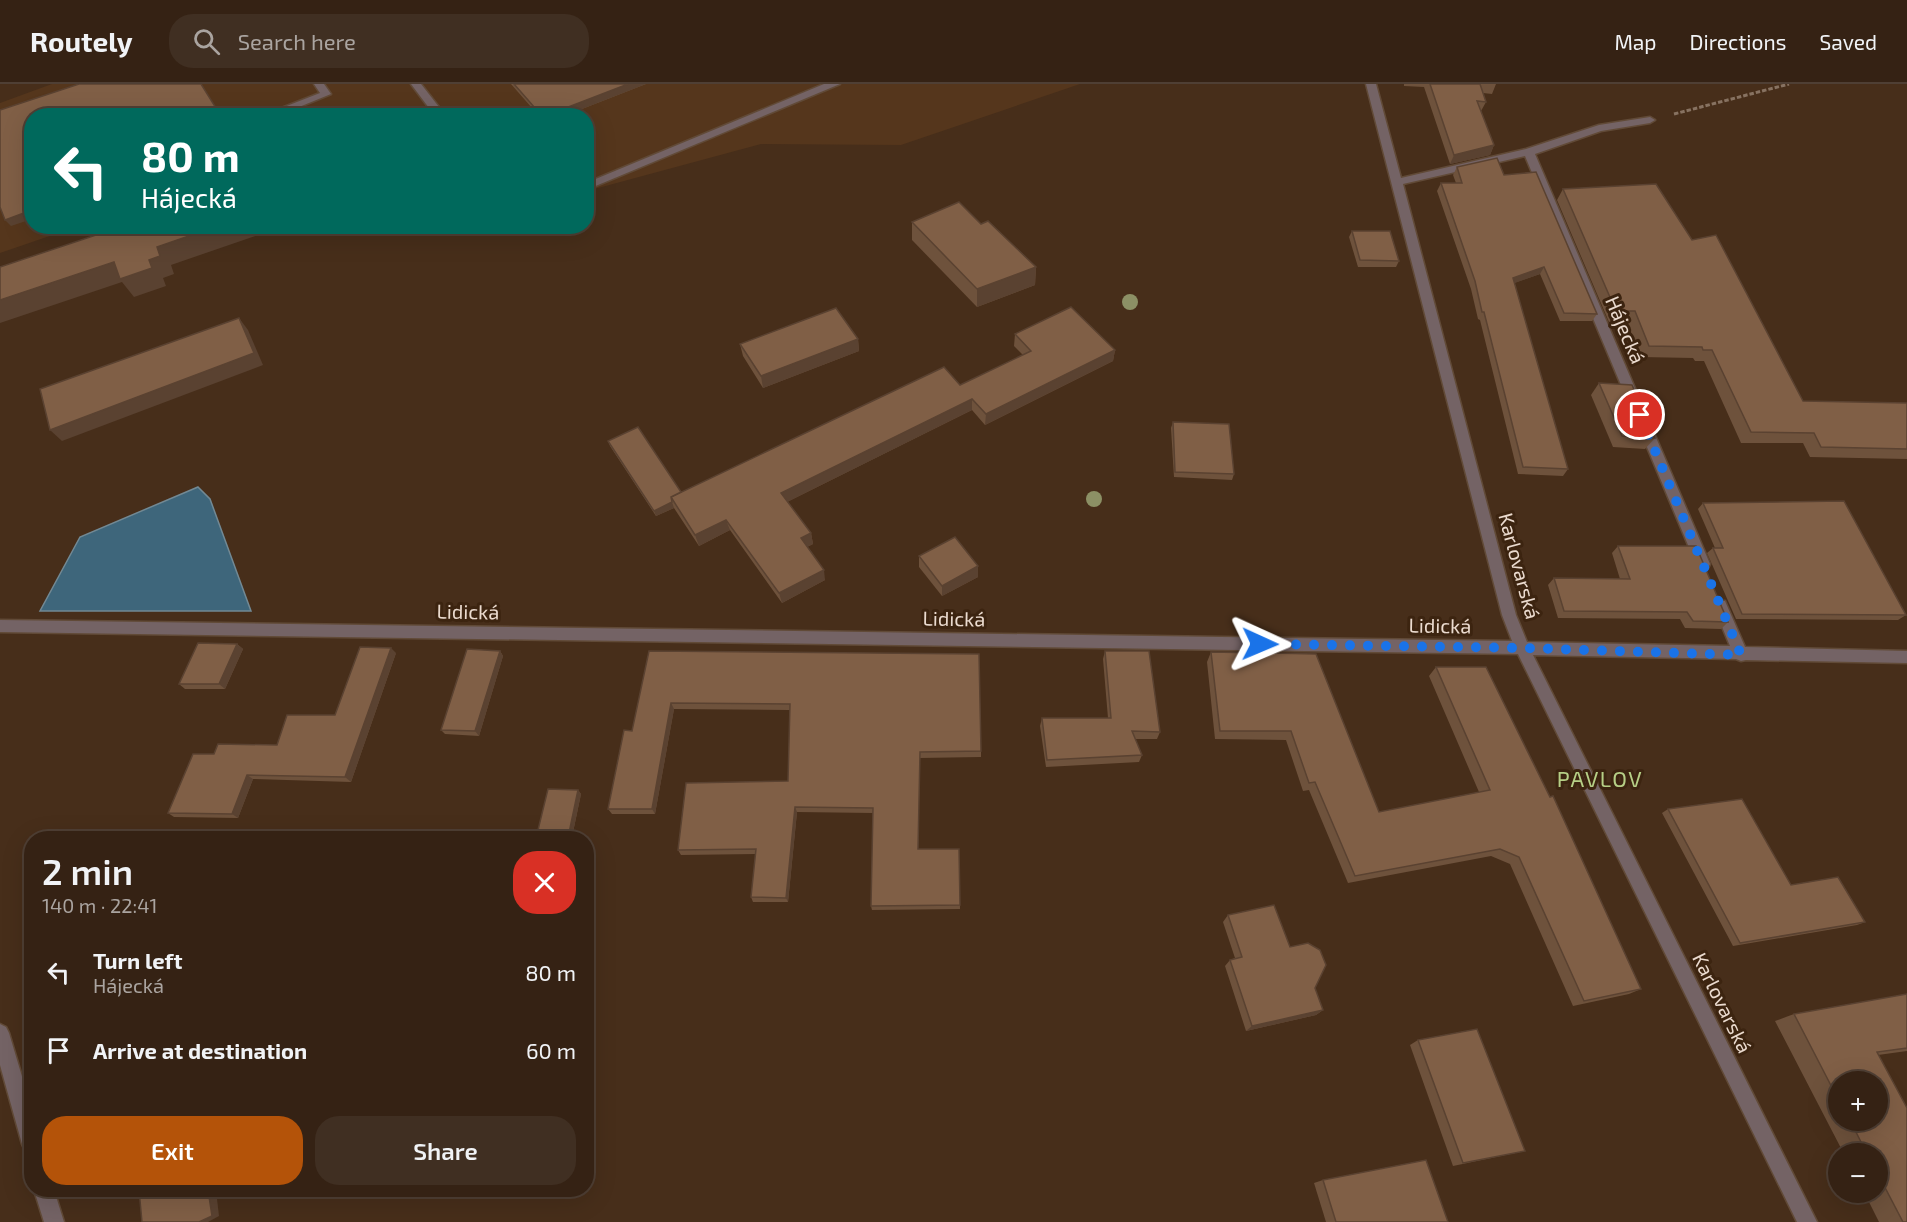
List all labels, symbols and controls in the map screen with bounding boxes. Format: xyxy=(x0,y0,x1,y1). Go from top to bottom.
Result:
search box xyxy=(169,14,589,68)
text: Routely xyxy=(30,24,133,58)
icon: search xyxy=(190,25,223,58)
text: Search here xyxy=(238,28,356,54)
text: Map xyxy=(1614,29,1657,54)
text: Directions xyxy=(1690,29,1786,54)
text: Saved xyxy=(1819,29,1877,54)
text: 80 m xyxy=(141,130,240,180)
icon: left xyxy=(42,132,120,210)
text: Hájecká xyxy=(141,181,237,213)
street label: Hájecká xyxy=(1601,292,1651,367)
pin xyxy=(1614,389,1665,440)
icon: arrive xyxy=(1623,398,1656,431)
street label: Karlovarská xyxy=(1494,510,1546,621)
street label: Lidická xyxy=(437,598,500,624)
street label: Lidická xyxy=(923,605,986,631)
position arrow xyxy=(1228,612,1292,676)
street label: Lidická xyxy=(1409,612,1472,638)
district label: PAVLOV xyxy=(1557,765,1643,791)
text: 2 min xyxy=(42,849,133,892)
button: close xyxy=(513,851,576,914)
text: 140 m · 22:41 xyxy=(42,893,157,917)
text: Turn left xyxy=(93,947,182,973)
street label: Karlovarská xyxy=(1688,948,1758,1057)
icon: left xyxy=(42,956,75,989)
text: 80 m xyxy=(525,959,576,985)
text: Hájecká xyxy=(93,973,164,997)
icon: arrive xyxy=(42,1034,75,1067)
text: Arrive at destination xyxy=(93,1037,307,1063)
text: 60 m xyxy=(526,1037,576,1063)
map controls xyxy=(1828,1071,1888,1203)
button: + xyxy=(1828,1071,1888,1131)
button: Exit xyxy=(42,1116,303,1185)
button: Share xyxy=(315,1116,576,1185)
button: − xyxy=(1828,1143,1888,1203)

